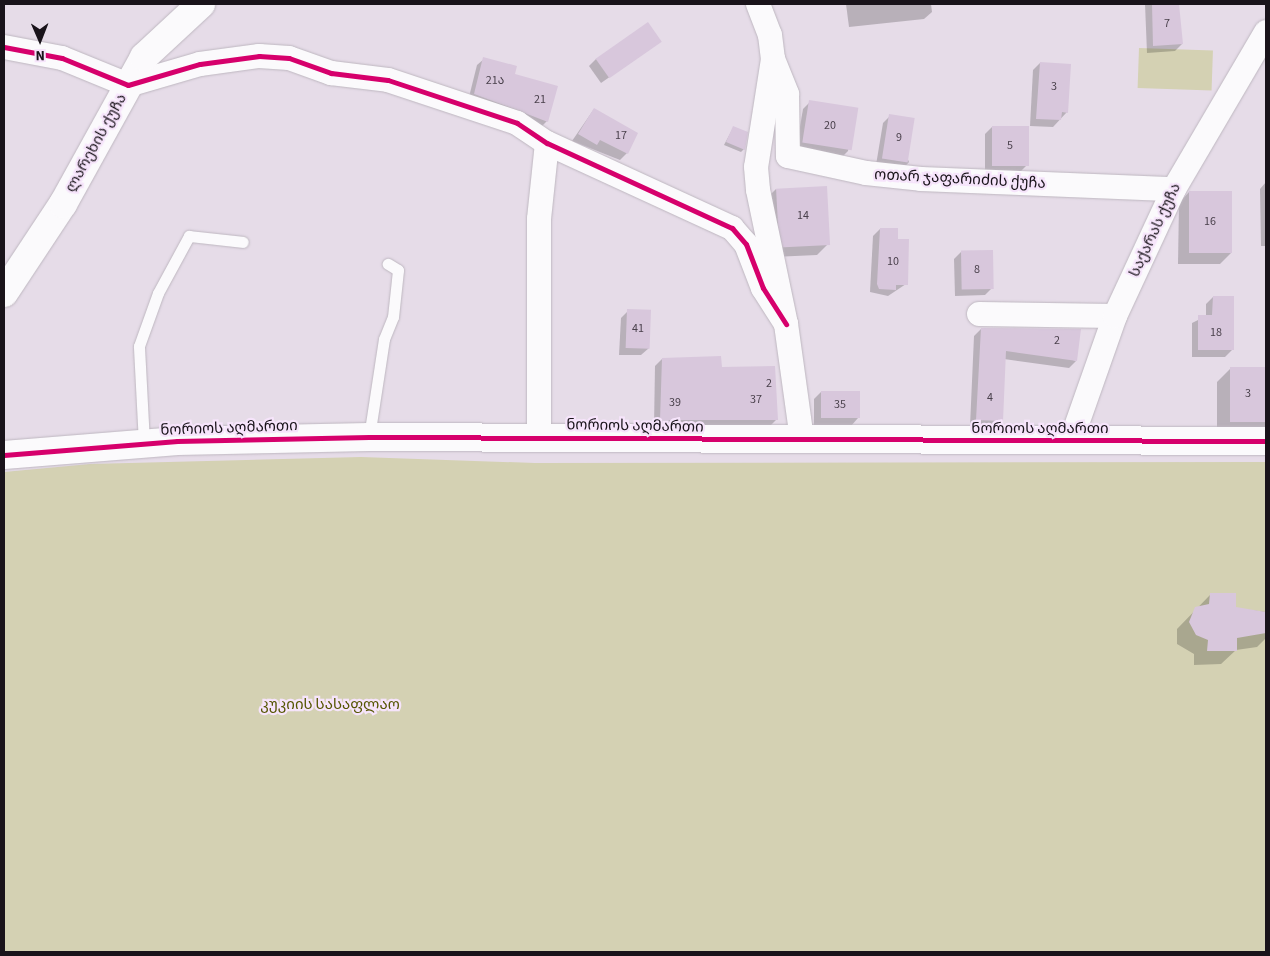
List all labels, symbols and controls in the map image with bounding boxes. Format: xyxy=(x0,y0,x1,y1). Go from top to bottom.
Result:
north arrow xyxy=(15,15,65,65)
house number: 7 xyxy=(1164,17,1170,31)
text: N xyxy=(35,45,45,65)
house number: 21ა xyxy=(486,74,504,88)
house number: 3 xyxy=(1051,80,1057,94)
street label: ლარეხის ქუჩა xyxy=(61,91,131,195)
house number: 21 xyxy=(534,93,546,107)
house number: 20 xyxy=(824,119,836,133)
house number: 17 xyxy=(615,129,627,143)
house number: 9 xyxy=(896,131,902,145)
house number: 5 xyxy=(1007,139,1013,153)
street label: ოთარ ჯაფარიძის ქუჩა xyxy=(874,166,1046,192)
street label: საქარას ქუჩა xyxy=(1125,180,1185,280)
house number: 14 xyxy=(797,209,809,223)
house number: 16 xyxy=(1204,215,1216,229)
house number: 10 xyxy=(887,255,899,269)
house number: 8 xyxy=(974,263,980,277)
house number: 41 xyxy=(632,322,644,336)
house number: 18 xyxy=(1210,326,1222,340)
house number: 2 xyxy=(1054,334,1060,348)
house number: 2 xyxy=(766,377,772,391)
house number: 3 xyxy=(1245,387,1251,401)
house number: 4 xyxy=(987,391,993,405)
house number: 37 xyxy=(750,393,762,407)
house number: 39 xyxy=(669,396,681,410)
house number: 35 xyxy=(834,398,846,412)
street label: ნორიოს აღმართი xyxy=(566,416,704,436)
street label: ნორიოს აღმართი xyxy=(160,417,298,439)
street label: ნორიოს აღმართი xyxy=(971,420,1109,438)
park label: კუკიის სასაფლაო xyxy=(260,696,400,714)

